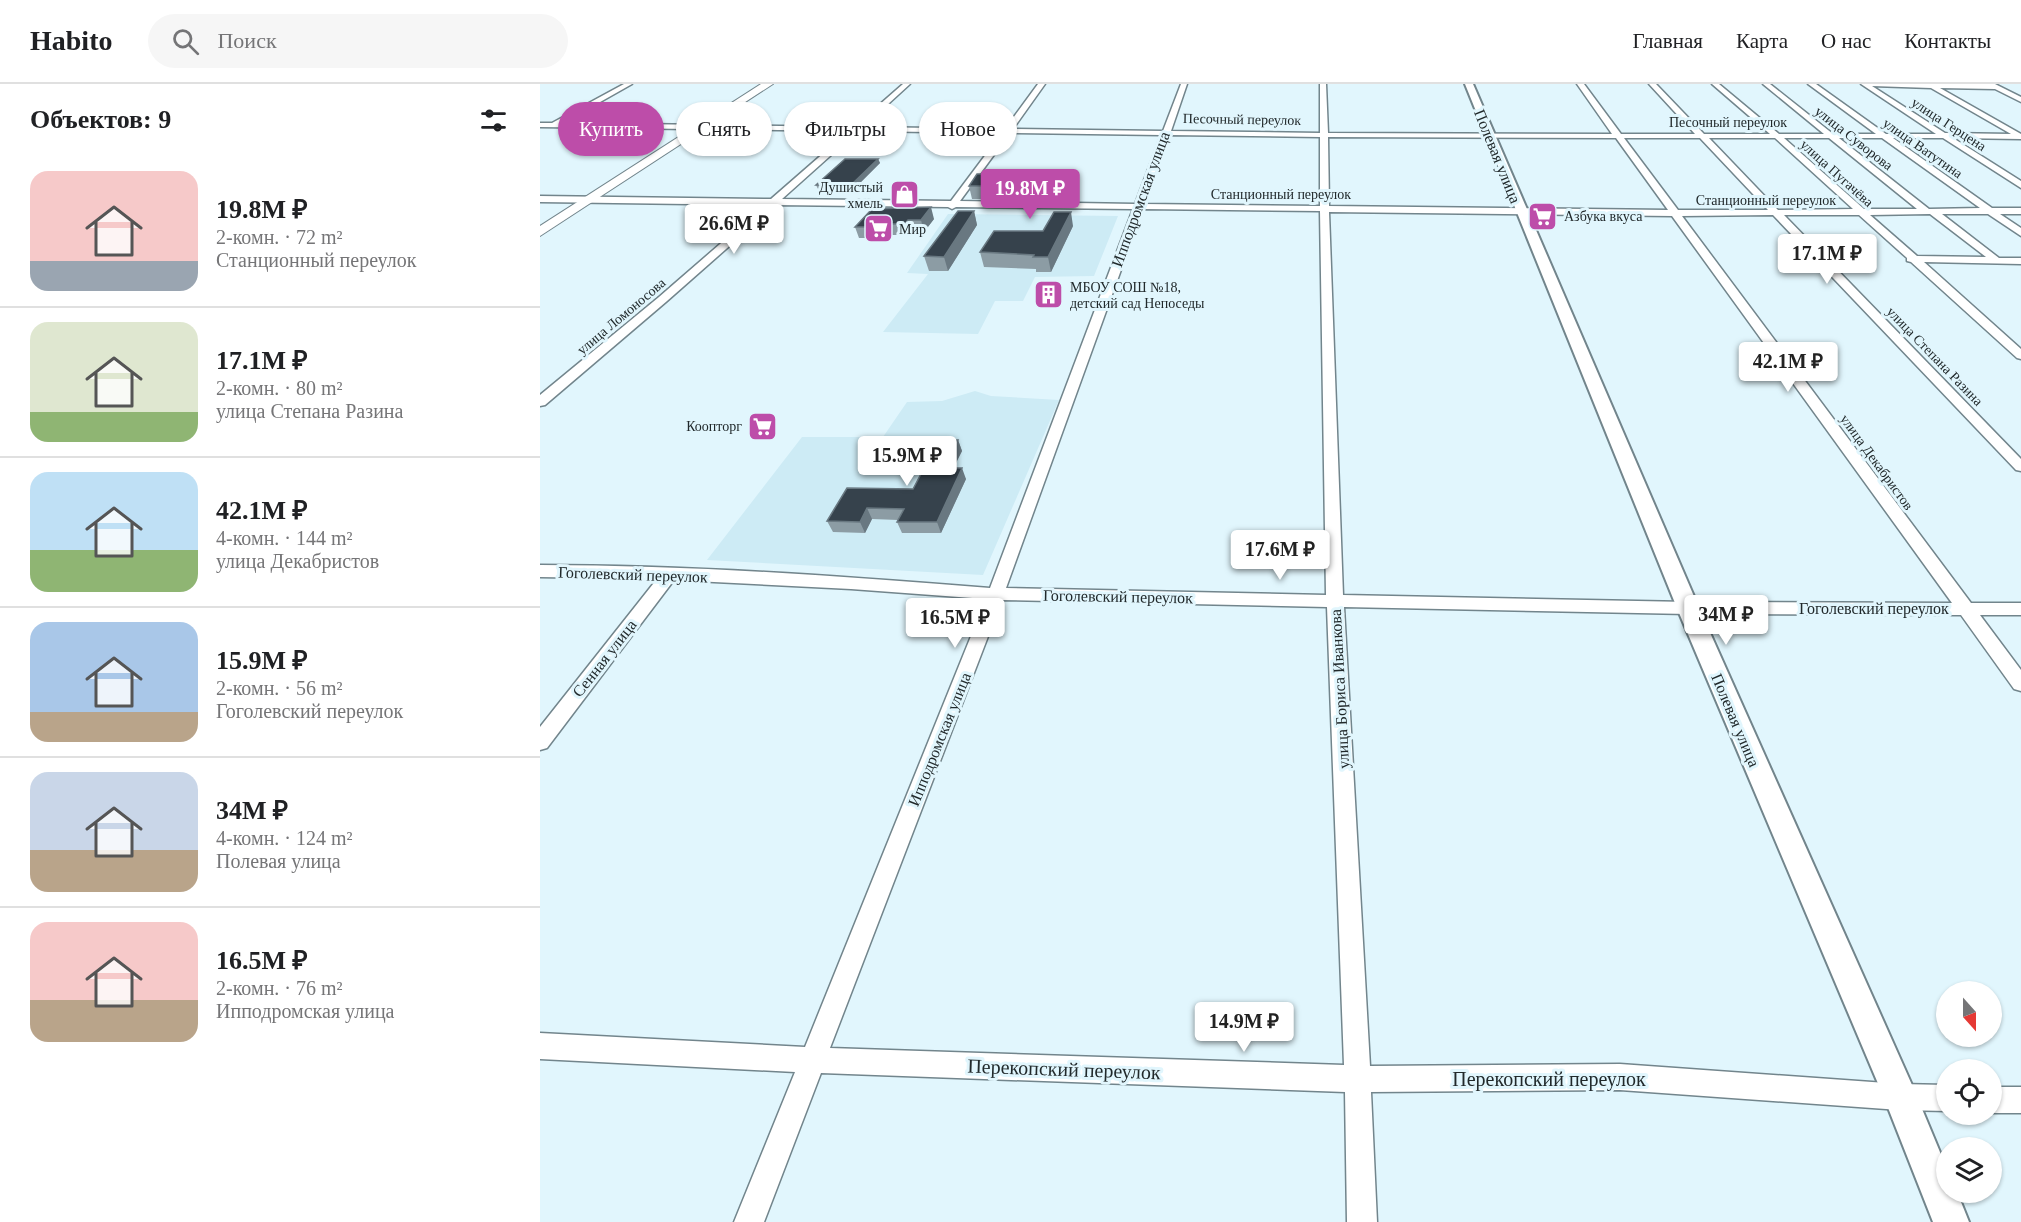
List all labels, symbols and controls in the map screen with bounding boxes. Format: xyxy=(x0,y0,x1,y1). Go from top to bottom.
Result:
search box xyxy=(148,14,568,68)
text: Habito xyxy=(30,25,112,56)
icon: search xyxy=(169,25,202,58)
text: Поиск xyxy=(217,28,277,53)
text: Главная xyxy=(1633,29,1703,53)
text: Карта xyxy=(1736,29,1788,53)
text: О нас xyxy=(1821,29,1871,53)
text: Контакты xyxy=(1904,29,1991,53)
street label: улица Герцена xyxy=(1909,95,1989,154)
chip: Купить xyxy=(558,102,664,156)
chip: Снять xyxy=(676,102,772,156)
chip: Фильтры xyxy=(784,102,907,156)
chip: Новое xyxy=(919,102,1017,156)
street label: улица Суворова xyxy=(1812,103,1896,174)
icon: filters xyxy=(477,104,510,137)
text: Объектов: 9 xyxy=(30,105,171,134)
street label: Полевая улица xyxy=(1470,107,1524,206)
street label: Песочный переулок xyxy=(1183,111,1301,128)
street label: Песочный переулок xyxy=(1669,115,1787,130)
street label: улица Ватутина xyxy=(1880,115,1966,182)
street label: Ипподромская улица xyxy=(1108,129,1174,270)
street label: улица Пугачёва xyxy=(1797,137,1877,210)
pin: 19.8M ₽ xyxy=(975,169,1085,220)
text: 19.8M ₽ xyxy=(995,177,1065,199)
shop icon: Душистый хмель xyxy=(888,179,920,211)
place label: Душистый хмель xyxy=(819,180,883,211)
street label: Станционный переулок xyxy=(1211,187,1351,202)
street label: Станционный переулок xyxy=(1696,193,1836,208)
icon: home xyxy=(78,195,150,267)
text: 19.8M ₽ xyxy=(216,195,308,224)
supermarket icon: Азбука вкуса xyxy=(1527,200,1559,232)
pin: 26.6M ₽ xyxy=(679,204,789,255)
place label: Азбука вкуса xyxy=(1564,209,1643,224)
text: 26.6M ₽ xyxy=(699,212,769,234)
supermarket icon: Мир xyxy=(862,213,894,245)
place label: Мир xyxy=(899,222,926,237)
text: 2-комн. · 72 m² xyxy=(216,226,343,248)
pin: 17.1M ₽ xyxy=(1772,234,1882,285)
text: 17.1M ₽ xyxy=(1792,242,1862,264)
text: Станционный переулок xyxy=(216,249,416,271)
street label: улица Ломоносова xyxy=(574,275,669,358)
building icon: МБОУ СОШ №18, детский сад Непоседы xyxy=(1033,279,1065,311)
place label: МБОУ СОШ №18, детский сад Непоседы xyxy=(1070,280,1205,311)
street label: улица Степана Разина xyxy=(1884,304,1986,409)
pin: 42.1M ₽ xyxy=(1733,342,1843,393)
icon: home xyxy=(78,346,150,418)
text: 17.1M ₽ xyxy=(216,346,308,375)
text: 42.1M ₽ xyxy=(1753,350,1823,372)
text: 2-комн. · 80 m² xyxy=(216,377,343,399)
text: улица Степана Разина xyxy=(216,400,403,422)
supermarket icon: Коопторг xyxy=(747,410,779,442)
street label: улица Декабристов xyxy=(1837,412,1916,513)
place label: Коопторг xyxy=(686,419,742,434)
pin: 15.9M ₽ xyxy=(852,436,962,487)
text: 15.9M ₽ xyxy=(872,444,942,466)
icon: home xyxy=(78,496,150,568)
text: 42.1M ₽ xyxy=(216,496,308,525)
text: 4-комн. · 144 m² xyxy=(216,527,353,549)
pin: 17.6M ₽ xyxy=(1225,530,1335,581)
text: 17.6M ₽ xyxy=(1245,538,1315,560)
text: улица Декабристов xyxy=(216,550,379,572)
street label: Гоголевский переулок xyxy=(558,563,708,587)
street label: Гоголевский переулок xyxy=(1043,587,1193,607)
pin: 34M ₽ xyxy=(1684,595,1768,646)
pin: 16.5M ₽ xyxy=(900,598,1010,649)
street label: Гоголевский переулок xyxy=(1799,600,1949,618)
text: 34M ₽ xyxy=(1698,603,1754,625)
text: 16.5M ₽ xyxy=(920,606,990,628)
street label: улица Бориса Иванкова xyxy=(1327,609,1353,769)
street label: Сенная улица xyxy=(569,616,641,701)
icon: home xyxy=(78,646,150,718)
text: 15.9M ₽ xyxy=(216,646,308,675)
street label: Ипподромская улица xyxy=(905,670,975,809)
street label: Полевая улица xyxy=(1707,671,1763,770)
text: 2-комн. · 56 m² xyxy=(216,677,343,699)
text: Гоголевский переулок xyxy=(216,700,403,722)
icon: home xyxy=(78,796,150,868)
text: 34M ₽ xyxy=(216,796,288,825)
text: 4-комн. · 124 m² xyxy=(216,827,353,849)
text: Полевая улица xyxy=(216,850,341,872)
icon: home xyxy=(78,946,150,1018)
text: 16.5M ₽ xyxy=(216,946,308,975)
text: 2-комн. · 76 m² xyxy=(216,977,343,999)
north arrow xyxy=(1936,981,2002,1047)
map controls xyxy=(1936,981,2002,1203)
text: Ипподромская улица xyxy=(216,1000,394,1022)
pin: 14.9M ₽ xyxy=(1189,1002,1299,1053)
text: 14.9M ₽ xyxy=(1209,1010,1279,1032)
street label: Перекопский переулок xyxy=(967,1055,1161,1084)
button: locate xyxy=(1936,1059,2002,1125)
street label: Перекопский переулок xyxy=(1452,1068,1646,1091)
button: layers xyxy=(1936,1137,2002,1203)

